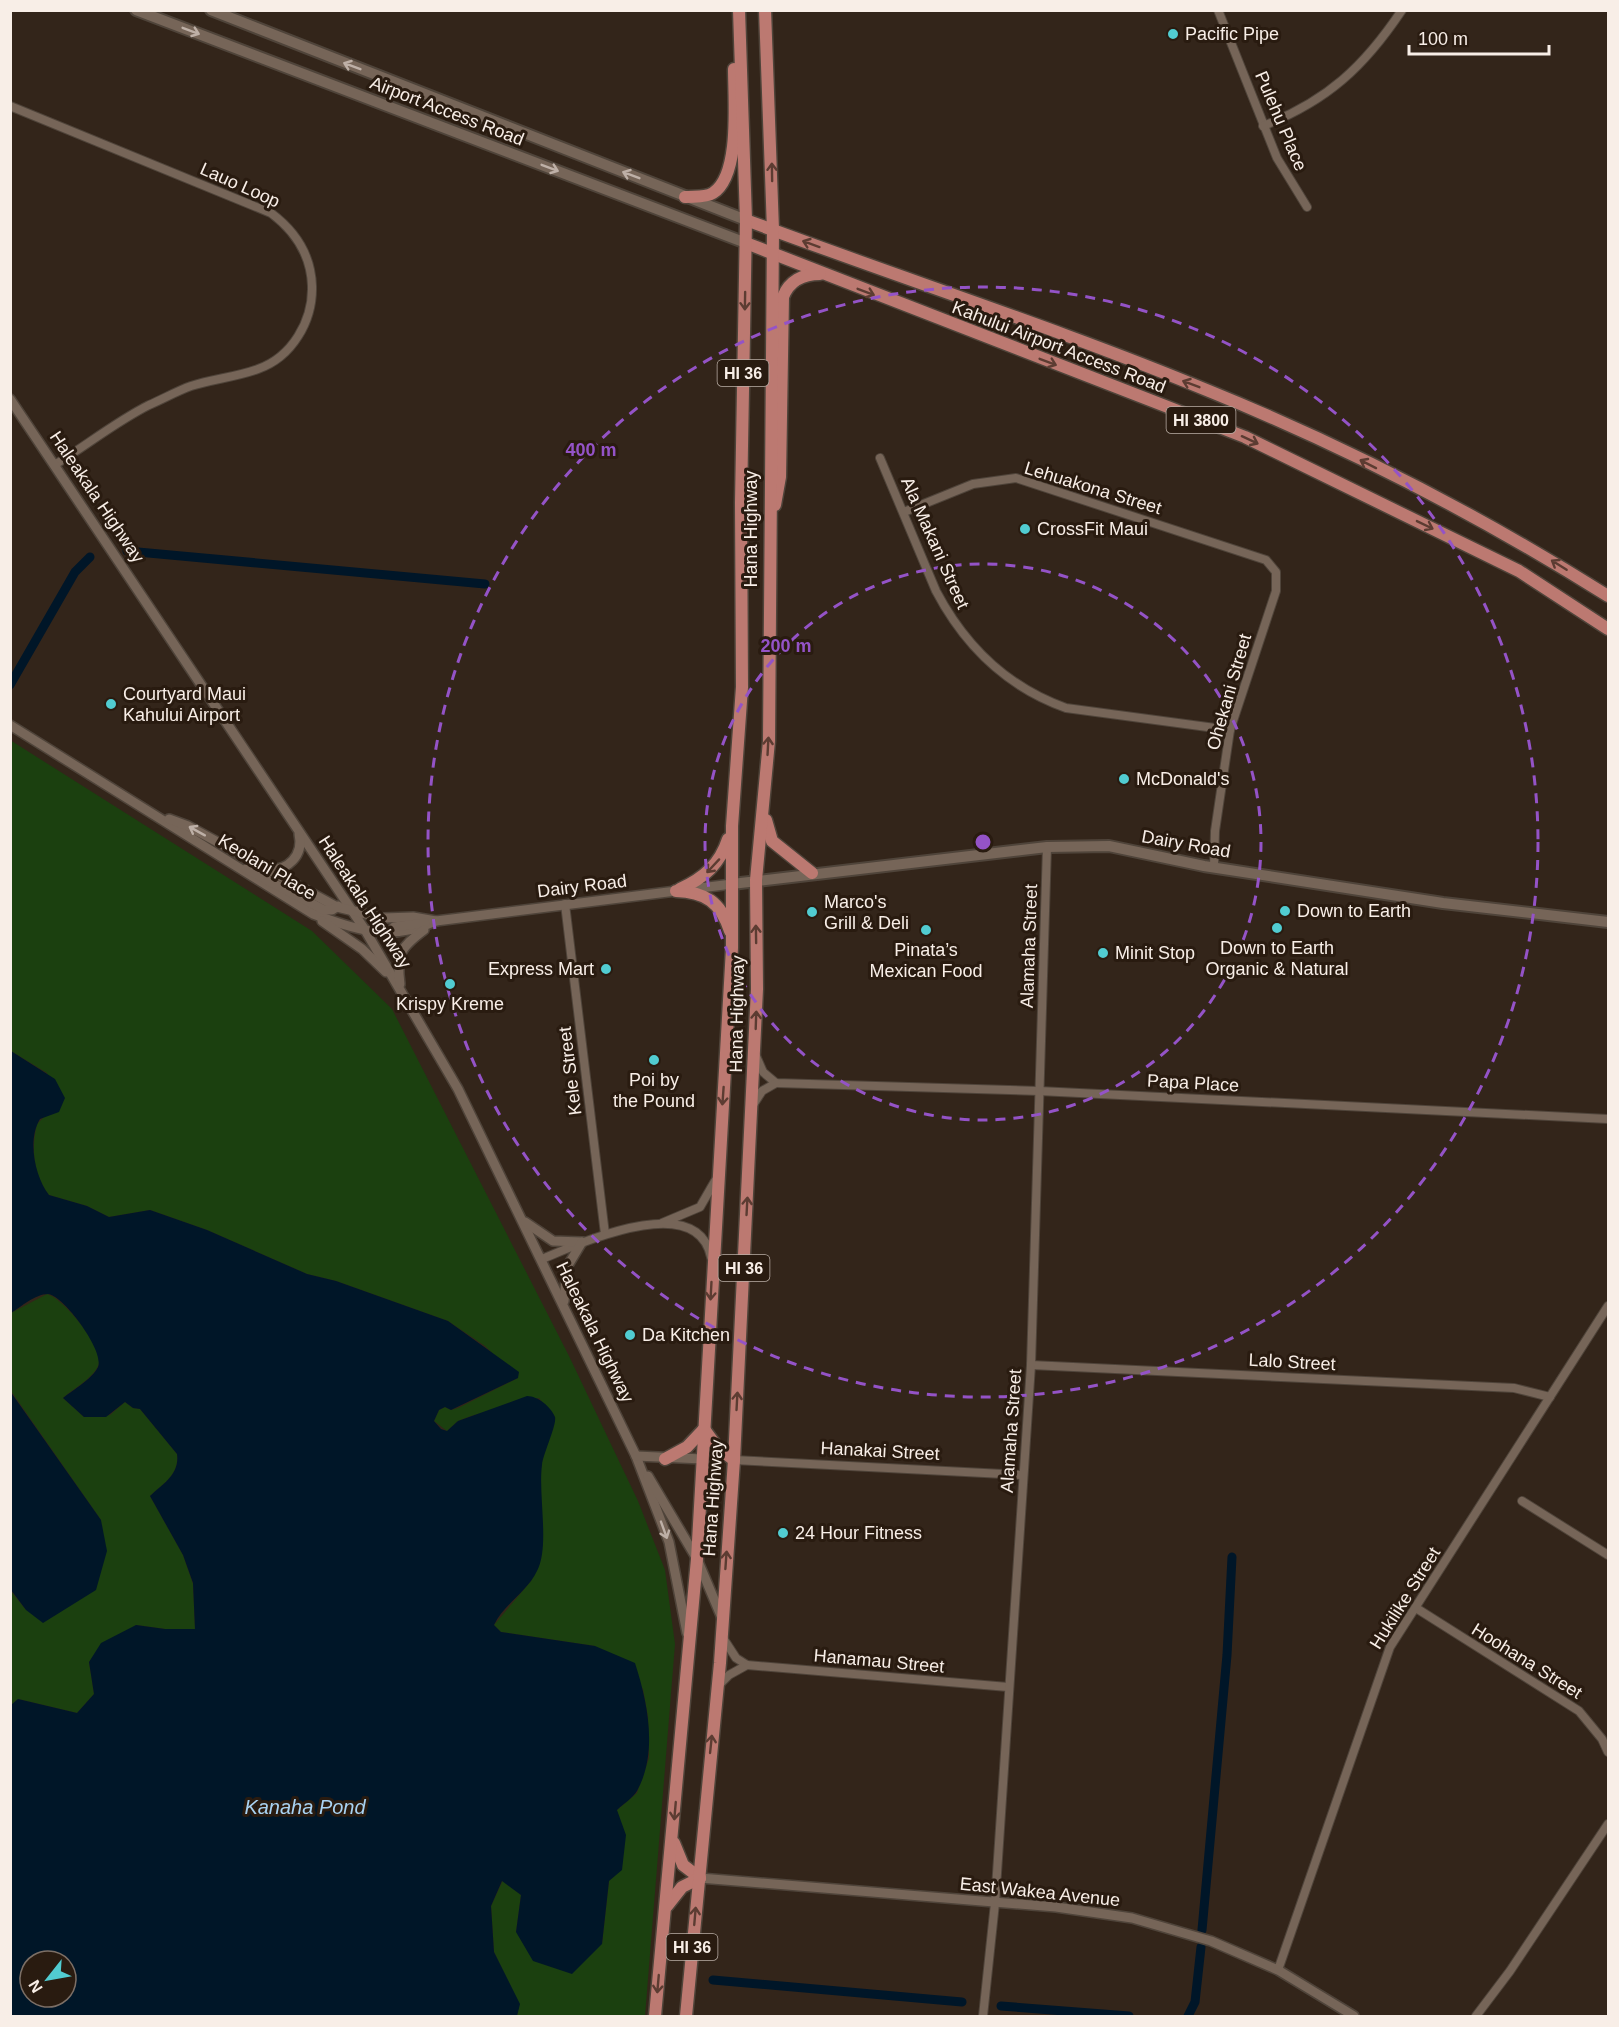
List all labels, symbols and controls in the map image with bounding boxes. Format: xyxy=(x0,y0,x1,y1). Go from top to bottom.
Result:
scale bar xyxy=(1409,18,1548,56)
place label: Pacific Pipe xyxy=(1185,24,1279,44)
one-way arrow xyxy=(181,27,200,38)
marker: Pacific Pipe xyxy=(1166,27,1180,41)
text: 100 m xyxy=(1418,29,1468,49)
one-way arrow xyxy=(343,60,361,71)
street label: Pulehu Place xyxy=(1251,68,1311,174)
street label: Airport Access Road xyxy=(367,72,527,150)
street label: Lauo Loop xyxy=(197,159,283,211)
one-way arrow xyxy=(766,162,778,182)
one-way arrow xyxy=(540,163,559,174)
one-way arrow xyxy=(622,169,641,180)
one-way arrow xyxy=(802,237,821,248)
one-way arrow xyxy=(857,287,875,298)
one-way arrow xyxy=(739,291,750,311)
street label: Kahului Airport Access Road xyxy=(949,297,1169,397)
one-way arrow xyxy=(1039,357,1057,368)
road number: HI 36 xyxy=(718,360,768,386)
one-way arrow xyxy=(1182,377,1200,388)
road number: HI 3800 xyxy=(1166,407,1236,433)
street label: Haleakala Highway xyxy=(46,428,148,566)
one-way arrow xyxy=(1240,434,1258,446)
text: 400 m xyxy=(565,440,617,460)
street label: Lehuakona Street xyxy=(1022,458,1164,518)
one-way arrow xyxy=(1359,458,1377,470)
street label: Hana Highway xyxy=(741,470,761,588)
street label: Ala Makani Street xyxy=(897,474,973,612)
place label: CrossFit Maui xyxy=(1037,519,1148,539)
one-way arrow xyxy=(1416,519,1434,531)
marker: CrossFit Maui xyxy=(1018,522,1032,536)
one-way arrow xyxy=(1551,559,1568,571)
street label: Ohekani Street xyxy=(1203,632,1255,752)
text: 200 m xyxy=(760,636,812,656)
place label: Courtyard Maui Kahului Airport xyxy=(123,684,246,725)
marker: Courtyard Maui Kahului Airport xyxy=(104,697,118,711)
one-way arrow xyxy=(763,736,774,756)
place label: McDonald's xyxy=(1136,769,1229,789)
marker: McDonald's xyxy=(1117,772,1131,786)
one-way arrow xyxy=(189,825,206,837)
street label: Dairy Road xyxy=(1140,826,1232,862)
street label: Keolani Place xyxy=(215,830,319,904)
street label: Haleakala Highway xyxy=(315,832,415,972)
centre of rings xyxy=(973,832,993,852)
one-way arrow xyxy=(706,858,720,873)
street label: Dairy Road xyxy=(536,871,628,901)
street label: Alamaha Street xyxy=(1017,884,1041,1008)
place label: Marco's Grill & Deli xyxy=(824,892,909,933)
place label: Down to Earth xyxy=(1297,901,1411,921)
marker: Down to Earth xyxy=(1278,904,1292,918)
marker: Marco's Grill & Deli xyxy=(805,905,819,919)
marker: Down to Earth Organic & Natural xyxy=(1270,921,1284,935)
marker: Pinata’s Mexican Food xyxy=(919,923,933,937)
one-way arrow xyxy=(751,925,762,945)
place label: Down to Earth Organic & Natural xyxy=(1205,938,1349,979)
place label: Pinata’s Mexican Food xyxy=(869,940,983,981)
place label: Minit Stop xyxy=(1115,943,1195,963)
marker: Minit Stop xyxy=(1096,946,1110,960)
street label: Hana Highway xyxy=(726,955,748,1073)
place label: Express Mart xyxy=(488,959,594,979)
marker: Express Mart xyxy=(599,962,613,976)
marker: Krispy Kreme xyxy=(443,977,457,991)
place label: Krispy Kreme xyxy=(396,994,504,1014)
one-way arrow xyxy=(750,1011,761,1031)
street label: Kele Street xyxy=(555,1026,585,1116)
marker: Poi by the Pound xyxy=(647,1053,661,1067)
place label: Poi by the Pound xyxy=(613,1070,695,1111)
street label: Papa Place xyxy=(1147,1071,1239,1095)
one-way arrow xyxy=(717,1086,728,1106)
one-way arrow xyxy=(742,1197,753,1217)
road number: HI 36 xyxy=(718,1255,770,1281)
street label: Haleakala Highway xyxy=(552,1258,638,1406)
one-way arrow xyxy=(706,1280,717,1300)
place label: Da Kitchen xyxy=(642,1325,730,1345)
marker: Da Kitchen xyxy=(623,1328,637,1342)
street label: Lalo Street xyxy=(1248,1350,1336,1374)
street label: Alamaha Street xyxy=(997,1368,1025,1494)
one-way arrow xyxy=(732,1392,743,1412)
street label: Hanakai Street xyxy=(820,1438,940,1464)
street label: Hana Highway xyxy=(699,1439,727,1557)
one-way arrow xyxy=(659,1520,670,1539)
place label: 24 Hour Fitness xyxy=(795,1523,922,1543)
marker: 24 Hour Fitness xyxy=(776,1526,790,1540)
street label: Hukilike Street xyxy=(1366,1543,1444,1653)
one-way arrow xyxy=(721,1550,732,1570)
street label: Hoohana Street xyxy=(1468,1619,1586,1703)
street label: Hanamau Street xyxy=(813,1645,945,1677)
one-way arrow xyxy=(706,1735,717,1755)
water label: Kanaha Pond xyxy=(244,1796,366,1818)
one-way arrow xyxy=(669,1800,680,1820)
street label: East Wakea Avenue xyxy=(959,1874,1121,1910)
one-way arrow xyxy=(690,1907,701,1927)
road number: HI 36 xyxy=(666,1934,718,1960)
north arrow xyxy=(18,1949,78,2009)
one-way arrow xyxy=(652,1973,663,1993)
text: N xyxy=(25,1977,46,1996)

